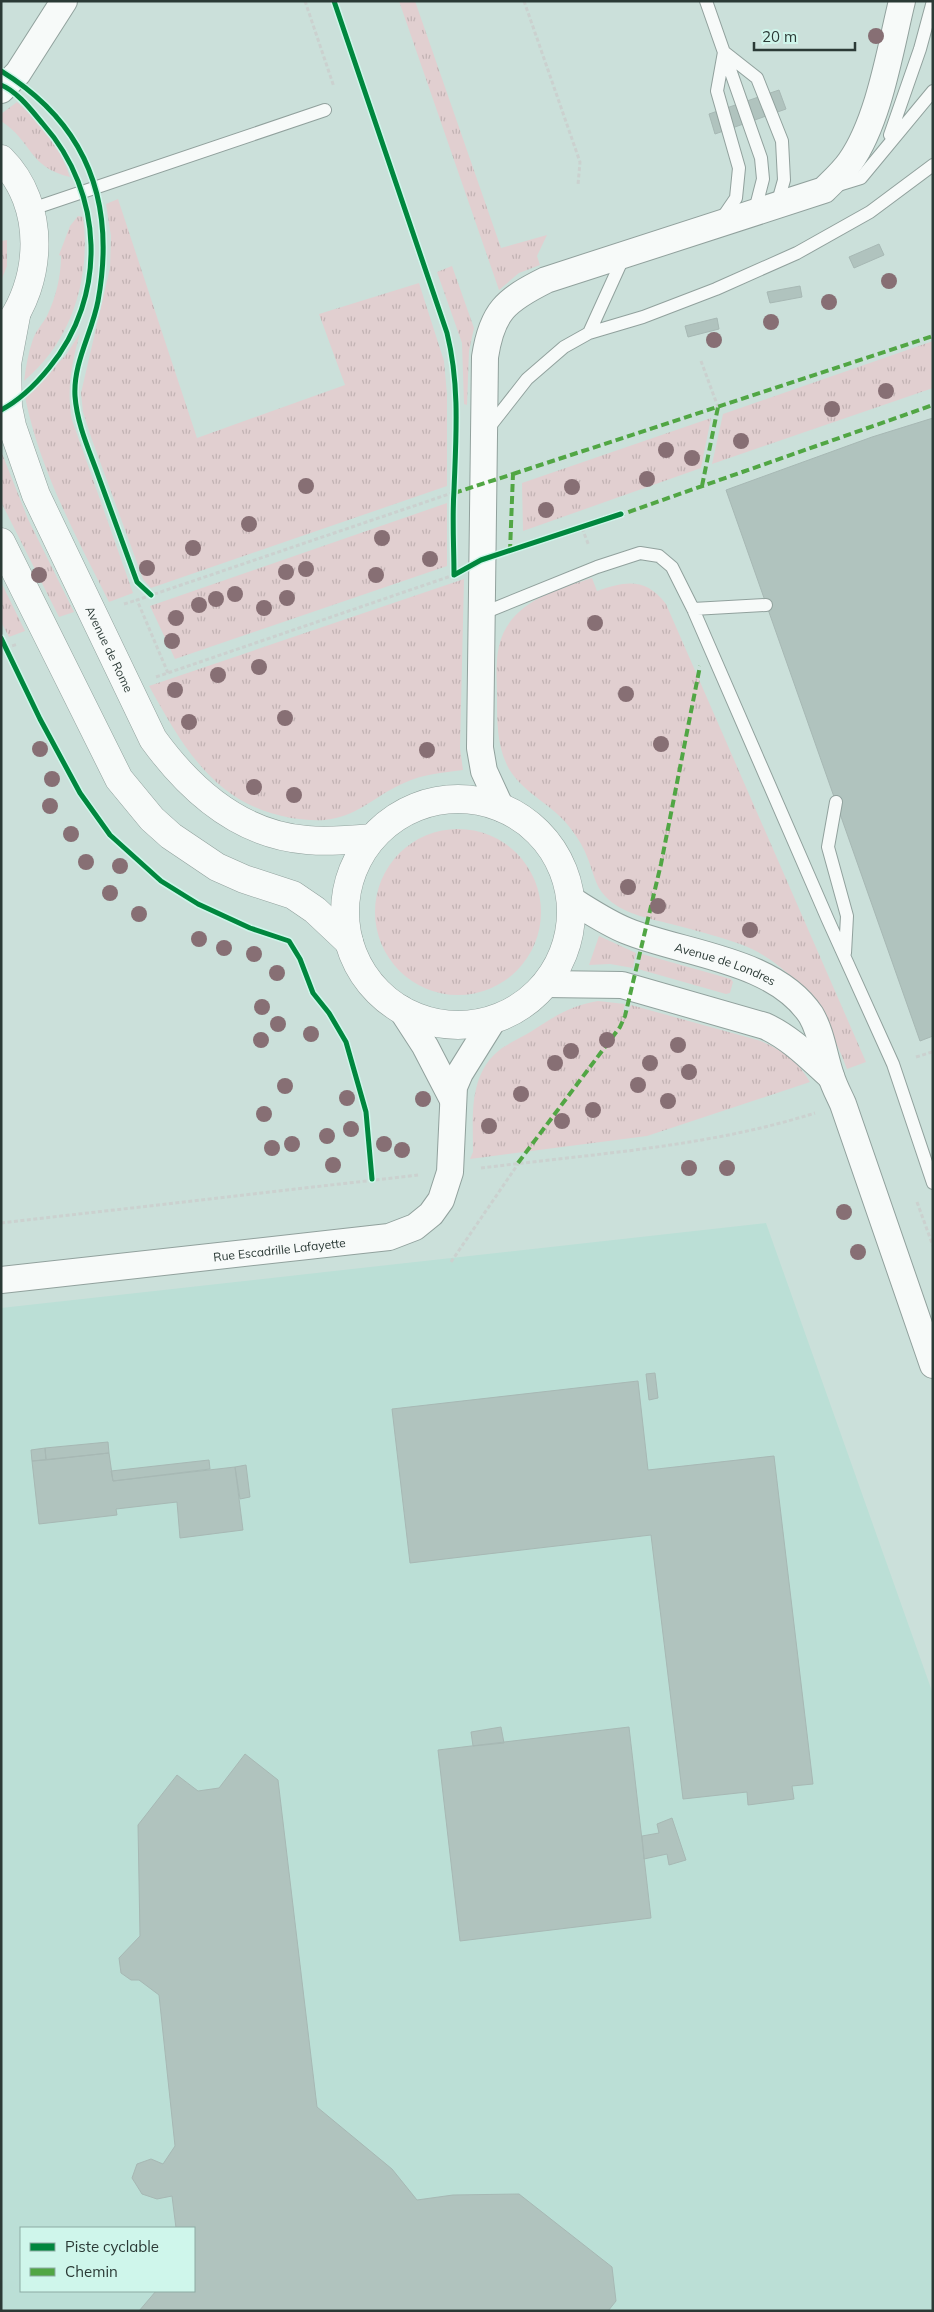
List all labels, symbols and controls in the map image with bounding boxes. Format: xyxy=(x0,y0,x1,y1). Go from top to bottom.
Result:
scale bar xyxy=(754,20,855,52)
text: 20 m xyxy=(762,27,797,46)
street label: Avenue de Rome xyxy=(83,603,137,695)
street label: Avenue de Londres xyxy=(673,939,779,988)
street label: Rue Escadrille Lafayette xyxy=(212,1234,346,1264)
legend xyxy=(20,2227,195,2292)
text: Piste cyclable xyxy=(65,2237,159,2256)
text: Chemin xyxy=(65,2262,118,2281)

